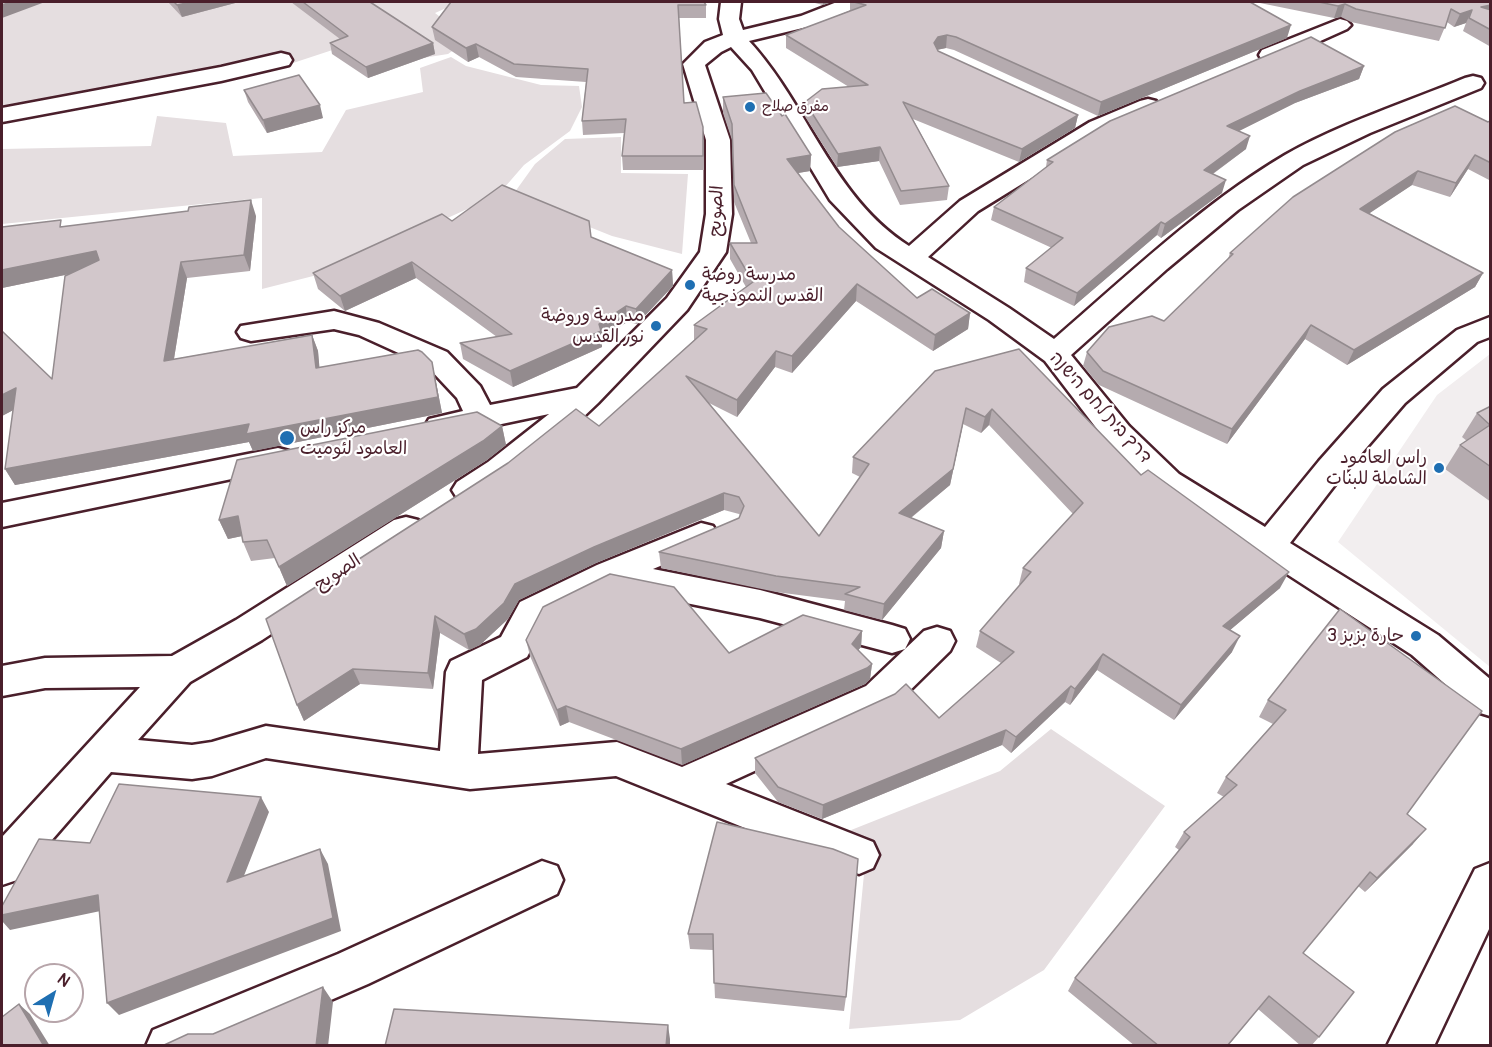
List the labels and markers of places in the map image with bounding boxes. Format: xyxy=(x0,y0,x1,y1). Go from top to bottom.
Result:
place label: مفرق صلاح xyxy=(762,98,829,116)
marker: مفرق صلاح xyxy=(743,100,757,114)
place label: مدرسة روضة القدس النموذجية xyxy=(702,264,823,306)
marker: مدرسة روضة القدس النموذجية xyxy=(683,278,697,292)
place label: مدرسة وروضة نور القدس xyxy=(541,305,644,348)
marker: مدرسة وروضة نور القدس xyxy=(649,319,663,333)
place label: مركز راس العامود لئوميت xyxy=(300,417,407,460)
marker: مركز راس العامود لئوميت xyxy=(278,429,296,447)
place label: راس العامود الشاملة للبنات xyxy=(1326,447,1427,490)
marker: راس العامود الشاملة للبنات xyxy=(1432,461,1446,475)
place label: حارة بزبز 3 xyxy=(1327,625,1404,647)
marker: حارة بزبز 3 xyxy=(1409,629,1423,643)

